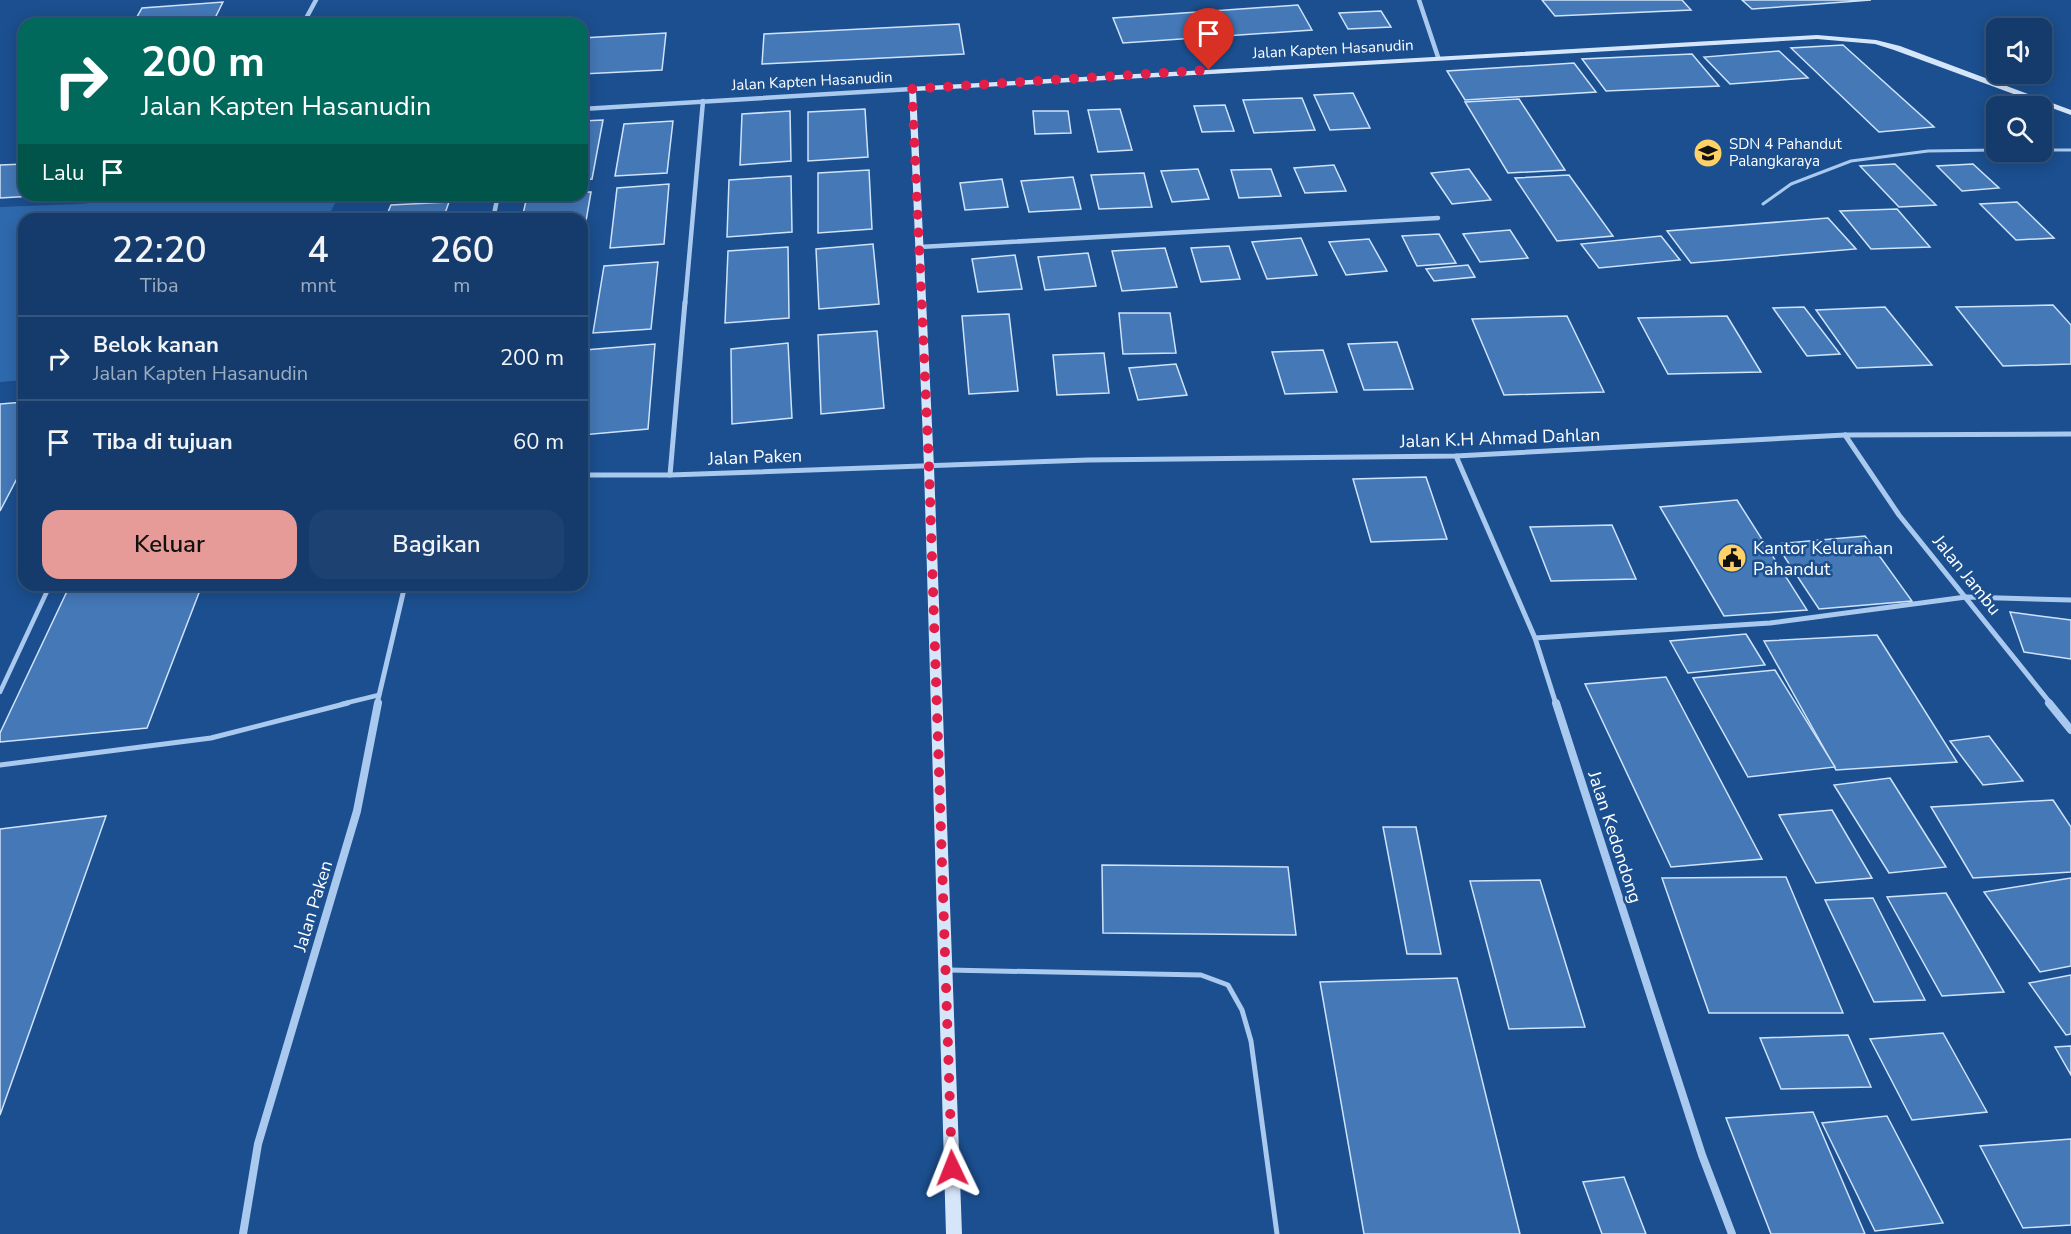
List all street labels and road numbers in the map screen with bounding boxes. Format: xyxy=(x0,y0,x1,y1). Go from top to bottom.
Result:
street label: Jalan Kapten Hasanudin xyxy=(1251,35,1414,63)
street label: Jalan Kapten Hasanudin xyxy=(730,67,893,95)
street label: Jalan K.H Ahmad Dahlan xyxy=(1398,423,1601,454)
street label: Jalan Paken xyxy=(707,443,802,471)
street label: Jalan Jambu xyxy=(1927,529,2007,620)
street label: Jalan Kedondong xyxy=(1582,767,1648,906)
street label: Jalan Paken xyxy=(287,857,338,955)

